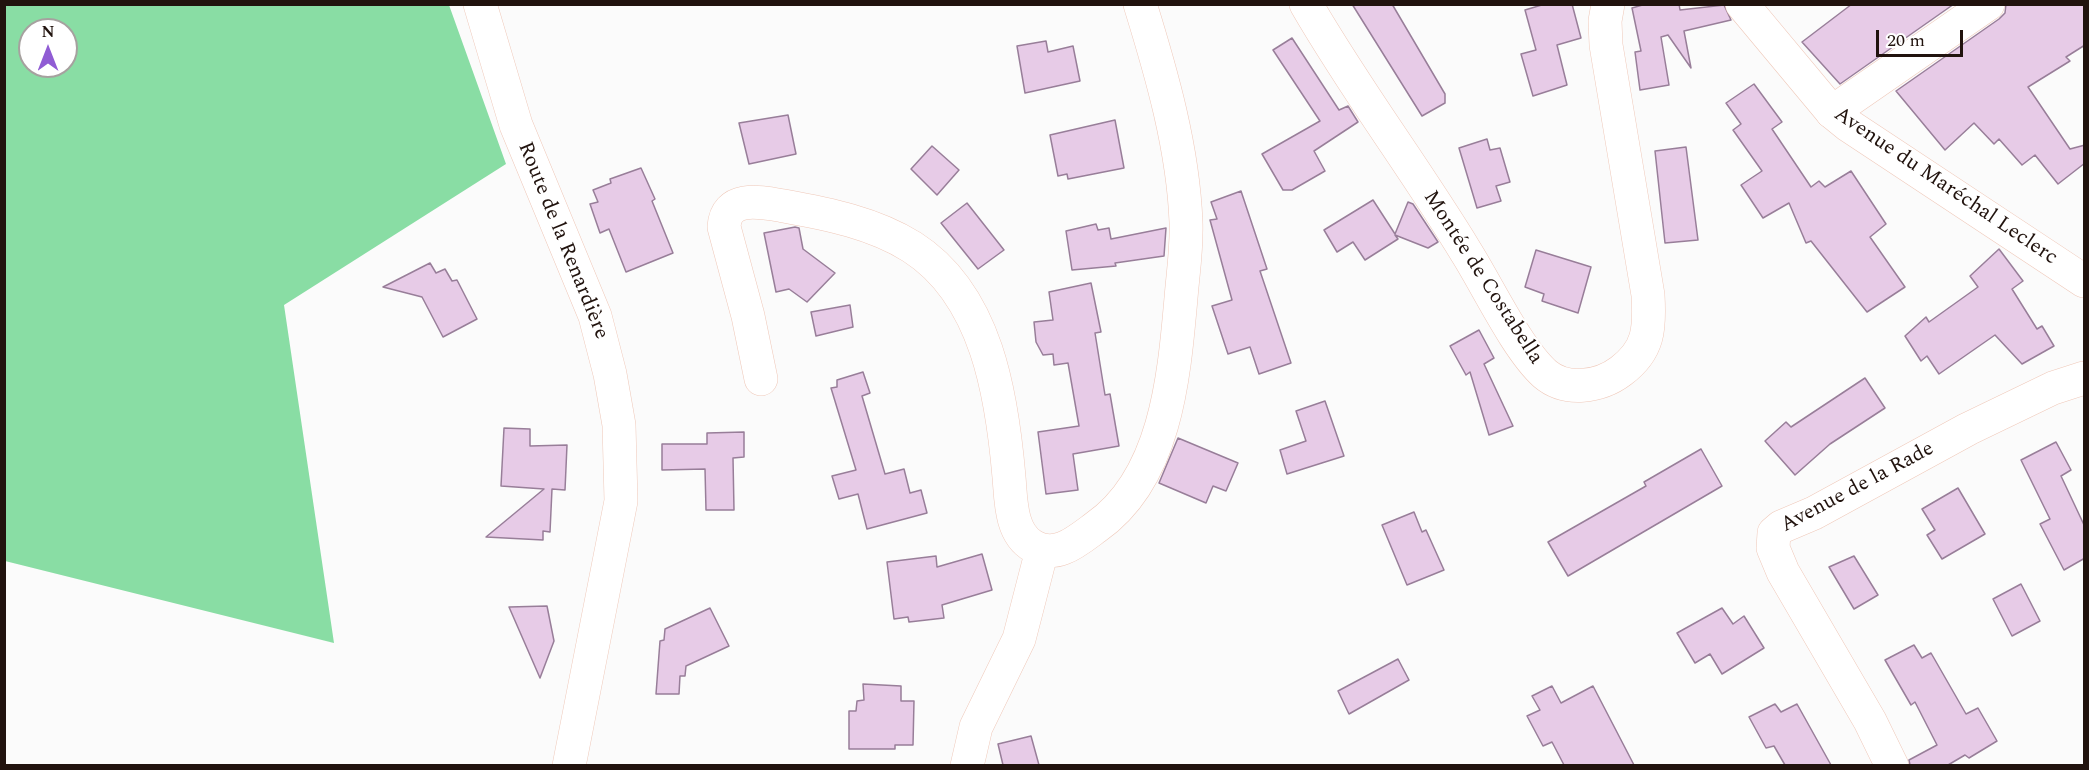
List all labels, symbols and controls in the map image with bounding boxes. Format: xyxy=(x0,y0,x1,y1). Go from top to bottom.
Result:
north arrow xyxy=(18,18,78,78)
scale bar xyxy=(1879,18,1966,56)
text: N xyxy=(41,20,55,44)
text: 20 m xyxy=(1887,27,1925,54)
street label: Avenue du Maréchal Leclerc xyxy=(1828,103,2062,271)
street label: Route de la Renardière xyxy=(511,139,613,343)
street label: Montée de Costabella xyxy=(1417,187,1547,369)
street label: Avenue de la Rade xyxy=(1777,437,1939,539)

